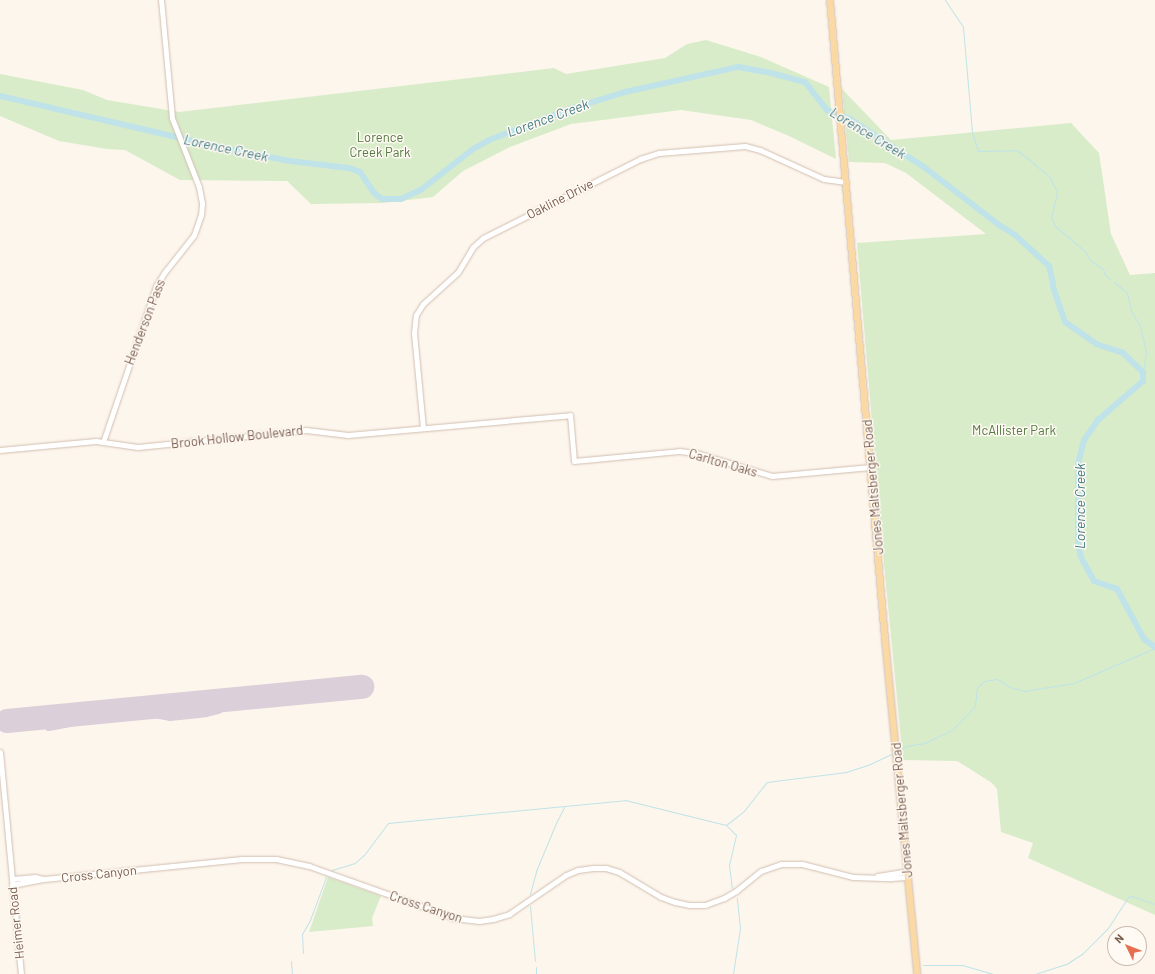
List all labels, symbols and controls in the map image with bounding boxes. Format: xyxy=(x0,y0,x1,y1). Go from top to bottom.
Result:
water label: Lorence Creek xyxy=(505,95,591,141)
water label: Lorence Creek xyxy=(827,104,909,162)
park label: Lorence Creek Park xyxy=(349,130,411,161)
water label: Lorence Creek xyxy=(182,131,270,165)
street label: Oakline Drive xyxy=(524,176,596,222)
street label: Henderson Pass xyxy=(121,277,169,367)
street label: Jones Maltsberger Road xyxy=(859,419,887,555)
street label: Brook Hollow Boulevard xyxy=(170,422,304,452)
park label: McAllister Park xyxy=(972,422,1056,438)
street label: Carlton Oaks xyxy=(687,446,759,480)
water label: Lorence Creek xyxy=(1072,463,1088,549)
street label: Jones Maltsberger Road xyxy=(888,742,916,878)
street label: Cross Canyon xyxy=(61,862,137,886)
street label: Heimer Road xyxy=(4,886,28,960)
street label: Cross Canyon xyxy=(388,888,464,926)
north arrow xyxy=(1107,926,1147,966)
text: N xyxy=(1111,931,1126,945)

